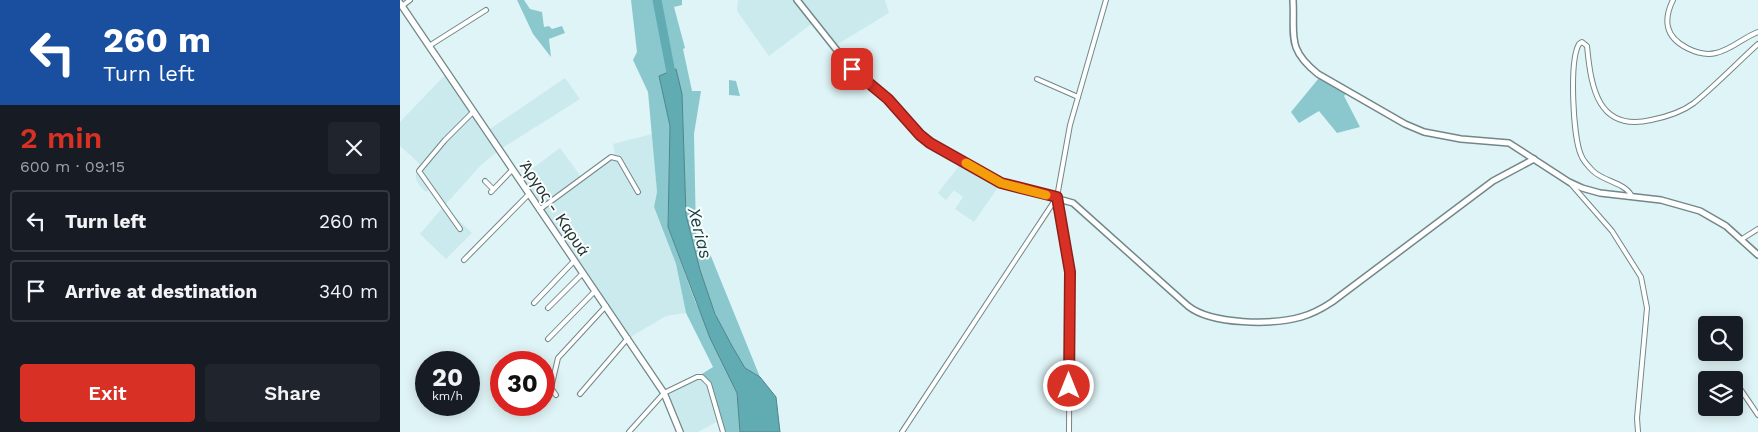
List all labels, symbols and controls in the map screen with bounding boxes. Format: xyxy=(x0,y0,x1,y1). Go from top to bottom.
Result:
text: 260 m xyxy=(103,19,211,61)
icon: left xyxy=(20,20,85,85)
pin xyxy=(831,48,873,90)
icon: arrive xyxy=(838,55,866,83)
text: Turn left xyxy=(103,61,195,86)
text: 2 min xyxy=(20,120,102,155)
button: close xyxy=(328,122,380,174)
text: 600 m · 09:15 xyxy=(20,157,125,176)
street label: Άργος - Καρυά xyxy=(516,157,593,259)
water label: Xerias xyxy=(684,204,717,261)
icon: left xyxy=(22,207,50,235)
text: Turn left xyxy=(65,210,146,233)
text: 260 m xyxy=(319,210,378,233)
icon: arrive xyxy=(22,277,50,305)
text: Arrive at destination xyxy=(65,280,257,303)
text: 340 m xyxy=(319,280,378,303)
map controls xyxy=(1698,316,1743,416)
button: search xyxy=(1698,316,1743,361)
speed limit sign: 30 xyxy=(490,351,555,416)
position arrow xyxy=(1042,359,1094,411)
text: 20 xyxy=(432,363,463,392)
button: Exit xyxy=(20,364,195,422)
button: Share xyxy=(205,364,380,422)
button: layers xyxy=(1698,371,1743,416)
text: km/h xyxy=(432,389,463,403)

